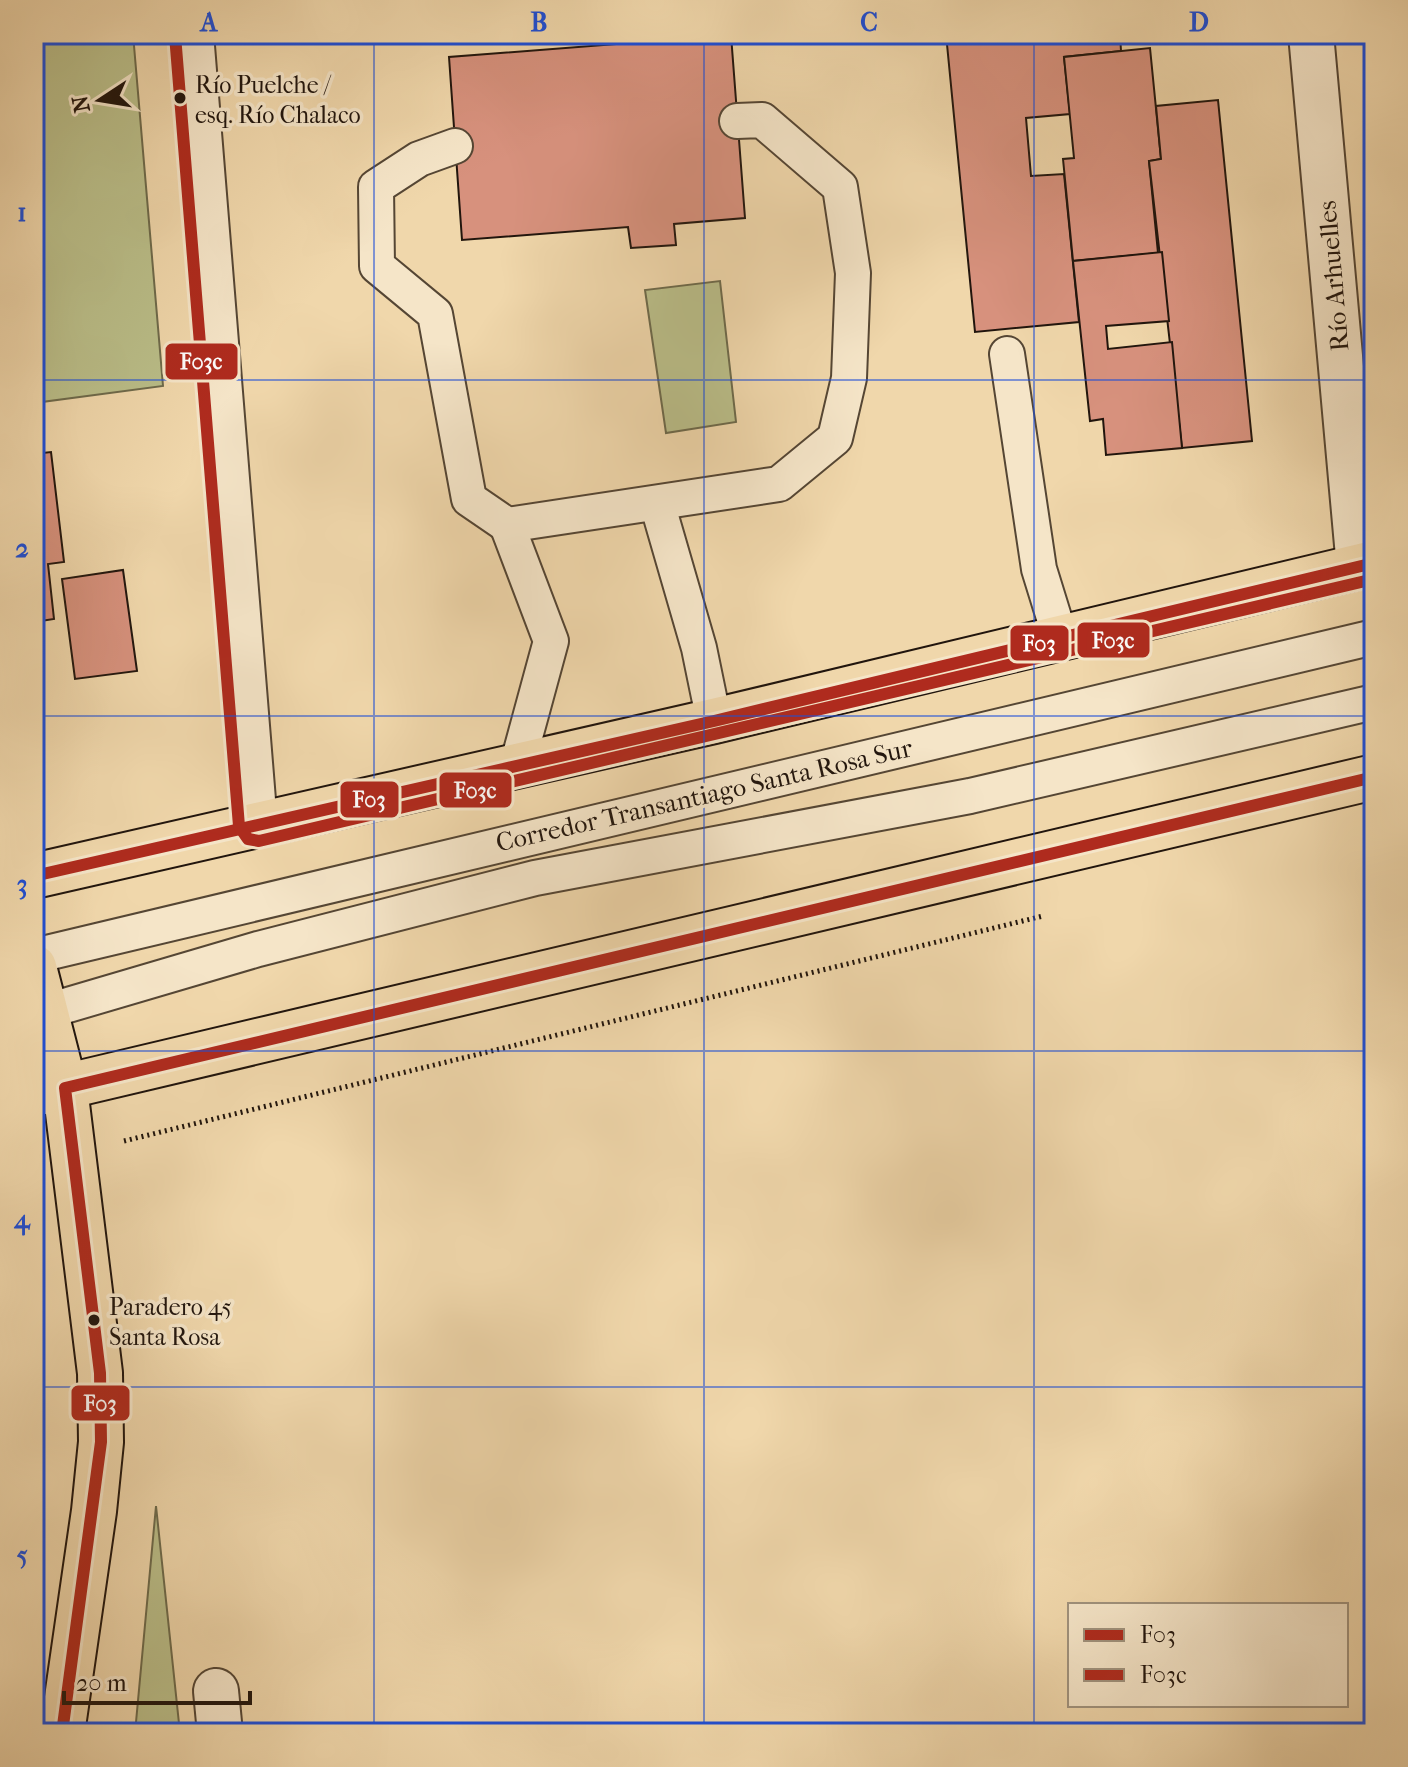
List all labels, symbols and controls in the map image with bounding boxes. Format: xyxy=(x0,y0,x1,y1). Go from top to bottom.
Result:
text: A xyxy=(199,7,219,38)
text: B xyxy=(531,7,548,38)
text: C xyxy=(860,7,878,38)
text: D xyxy=(1189,7,1209,38)
north arrow xyxy=(60,60,140,140)
place label: Río Puelche / esq. Río Chalaco xyxy=(195,71,361,129)
marker: Río Puelche / esq. Río Chalaco xyxy=(172,90,188,106)
text: N xyxy=(67,93,96,115)
text: 1 xyxy=(17,197,27,228)
street label: Río Arhuelles xyxy=(1311,199,1356,353)
line badge: F03c xyxy=(164,342,239,381)
text: F03c xyxy=(179,349,223,375)
text: 2 xyxy=(15,533,29,564)
line badge: F03c xyxy=(1076,621,1151,659)
line badge: F03 xyxy=(1009,624,1070,662)
text: F03c xyxy=(1091,628,1135,654)
text: F03 xyxy=(1022,631,1055,657)
street label: Corredor Transantiago Santa Rosa Sur xyxy=(493,732,915,859)
line badge: F03c xyxy=(438,771,513,809)
text: F03c xyxy=(453,778,497,804)
line badge: F03 xyxy=(339,780,400,819)
text: F03 xyxy=(352,787,385,813)
text: 3 xyxy=(17,869,27,900)
text: 4 xyxy=(13,1204,31,1236)
place label: Paradero 45 Santa Rosa xyxy=(109,1293,232,1351)
marker: Paradero 45 Santa Rosa xyxy=(86,1312,102,1328)
line badge: F03 xyxy=(70,1384,131,1422)
text: F03 xyxy=(83,1391,116,1417)
text: 5 xyxy=(16,1540,28,1571)
legend xyxy=(1068,1603,1348,1707)
text: F03 xyxy=(1140,1621,1176,1649)
scale bar xyxy=(64,1655,250,1705)
text: F03c xyxy=(1140,1661,1187,1689)
text: 20 m xyxy=(76,1669,127,1697)

